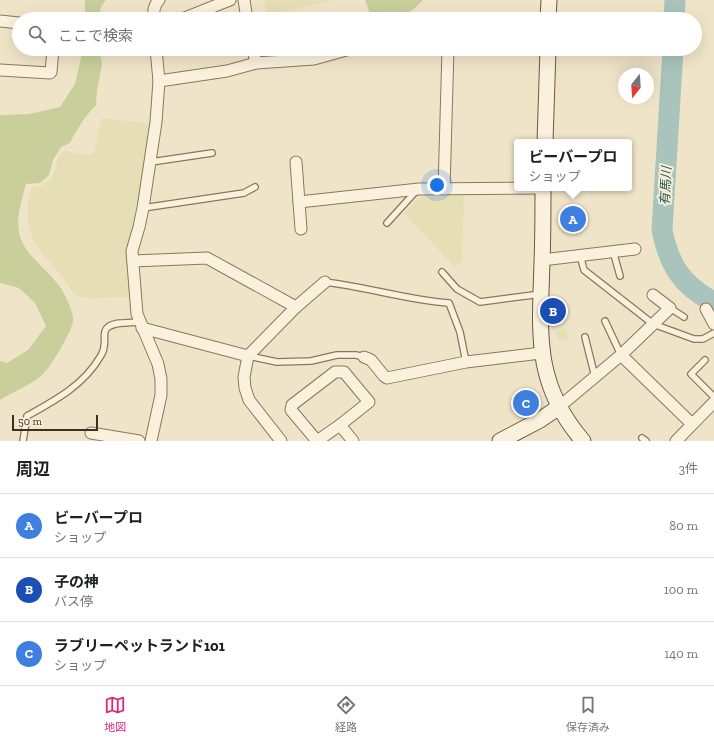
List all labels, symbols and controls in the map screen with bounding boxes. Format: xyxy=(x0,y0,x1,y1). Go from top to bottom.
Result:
search box xyxy=(12,12,702,56)
icon: search xyxy=(26,23,48,45)
text: ここで検索 xyxy=(58,27,133,45)
north arrow xyxy=(618,68,654,104)
popup xyxy=(514,139,632,191)
text: ビーバープロ xyxy=(529,148,617,166)
water label: 有馬川 xyxy=(657,164,674,206)
text: ショップ xyxy=(529,169,581,184)
your location xyxy=(427,175,447,195)
pin: A xyxy=(560,204,586,234)
pin: B xyxy=(540,296,566,326)
pin: C xyxy=(513,388,539,418)
scale bar xyxy=(12,413,98,432)
text: 50 m xyxy=(18,415,42,428)
text: 周辺 xyxy=(16,459,50,479)
text: 3件 xyxy=(679,461,698,476)
text: ビーバープロ xyxy=(54,509,143,527)
text: A xyxy=(25,518,33,533)
text: 80 m xyxy=(669,518,698,533)
text: ショップ xyxy=(54,530,106,545)
text: 子の神 xyxy=(54,573,99,591)
text: B xyxy=(25,582,33,597)
text: 100 m xyxy=(664,582,698,597)
text: バス停 xyxy=(54,594,93,609)
text: ラブリーペットランド101 xyxy=(54,637,225,655)
text: C xyxy=(25,646,33,661)
text: 140 m xyxy=(664,646,698,661)
text: ショップ xyxy=(54,658,106,673)
tab: 地図 xyxy=(104,694,126,734)
tab: 経路 xyxy=(335,694,357,734)
tab: 保存済み xyxy=(566,694,610,734)

